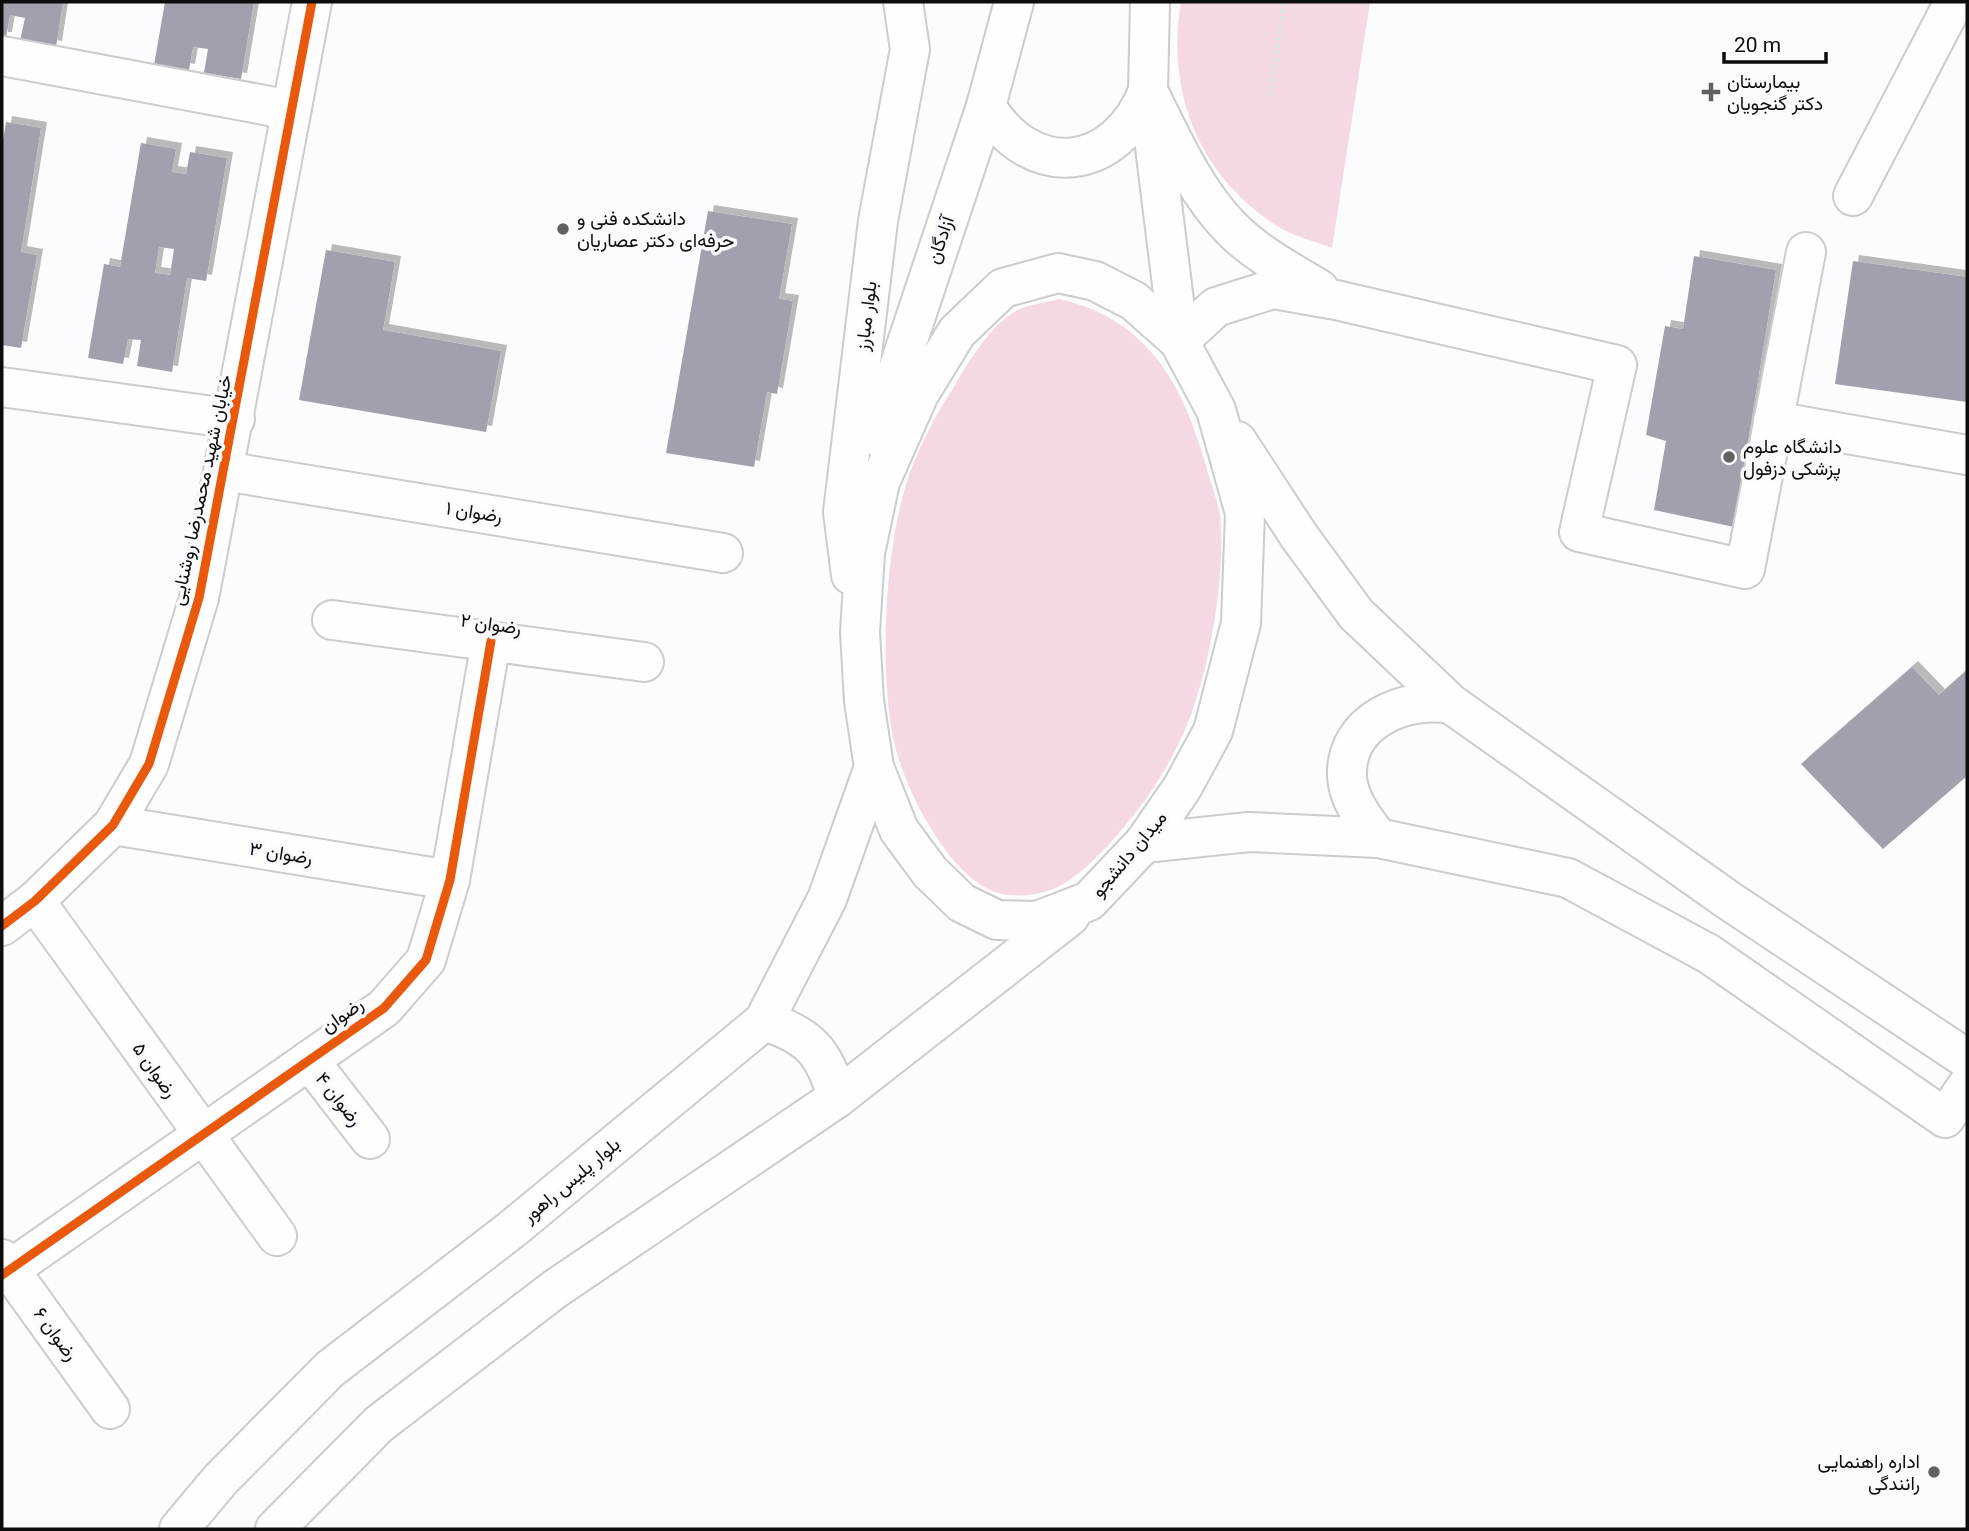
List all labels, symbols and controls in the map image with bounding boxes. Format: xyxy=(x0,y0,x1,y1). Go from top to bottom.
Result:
scale bar xyxy=(1724,21,1826,65)
text: 20 m xyxy=(1734,33,1781,57)
place label: بیمارستان دکتر گنجویان xyxy=(1727,70,1823,115)
marker: بیمارستان دکتر گنجویان xyxy=(1701,82,1721,102)
place label: دانشکده فنی و حرفه‌ای دکتر عصاریان xyxy=(577,207,734,252)
street label: آزادگان xyxy=(921,212,959,267)
marker: دانشکده فنی و حرفه‌ای دکتر عصاریان xyxy=(555,221,571,237)
street label: بلوار مبارز xyxy=(850,280,882,353)
street label: خیابان شهید محمدرضا روشنایی xyxy=(165,372,237,608)
place label: دانشگاه علوم پزشکی دزفول xyxy=(1743,435,1842,482)
marker: دانشگاه علوم پزشکی دزفول xyxy=(1721,449,1737,465)
street label: رضوان ۱ xyxy=(444,496,504,528)
street label: رضوان ۲ xyxy=(459,608,523,640)
street label: میدان دانشجو xyxy=(1086,806,1172,902)
street label: رضوان ۳ xyxy=(248,837,314,869)
street label: رضوان xyxy=(316,992,368,1038)
street label: رضوان ۵ xyxy=(128,1038,182,1102)
street label: رضوان ۴ xyxy=(311,1067,367,1131)
street label: بلوار پلیس راهور xyxy=(517,1132,626,1230)
street label: رضوان ۶ xyxy=(29,1303,83,1365)
place label: اداره راهنمایی رانندگی xyxy=(1818,1450,1920,1495)
marker: اداره راهنمایی رانندگی xyxy=(1926,1464,1942,1480)

